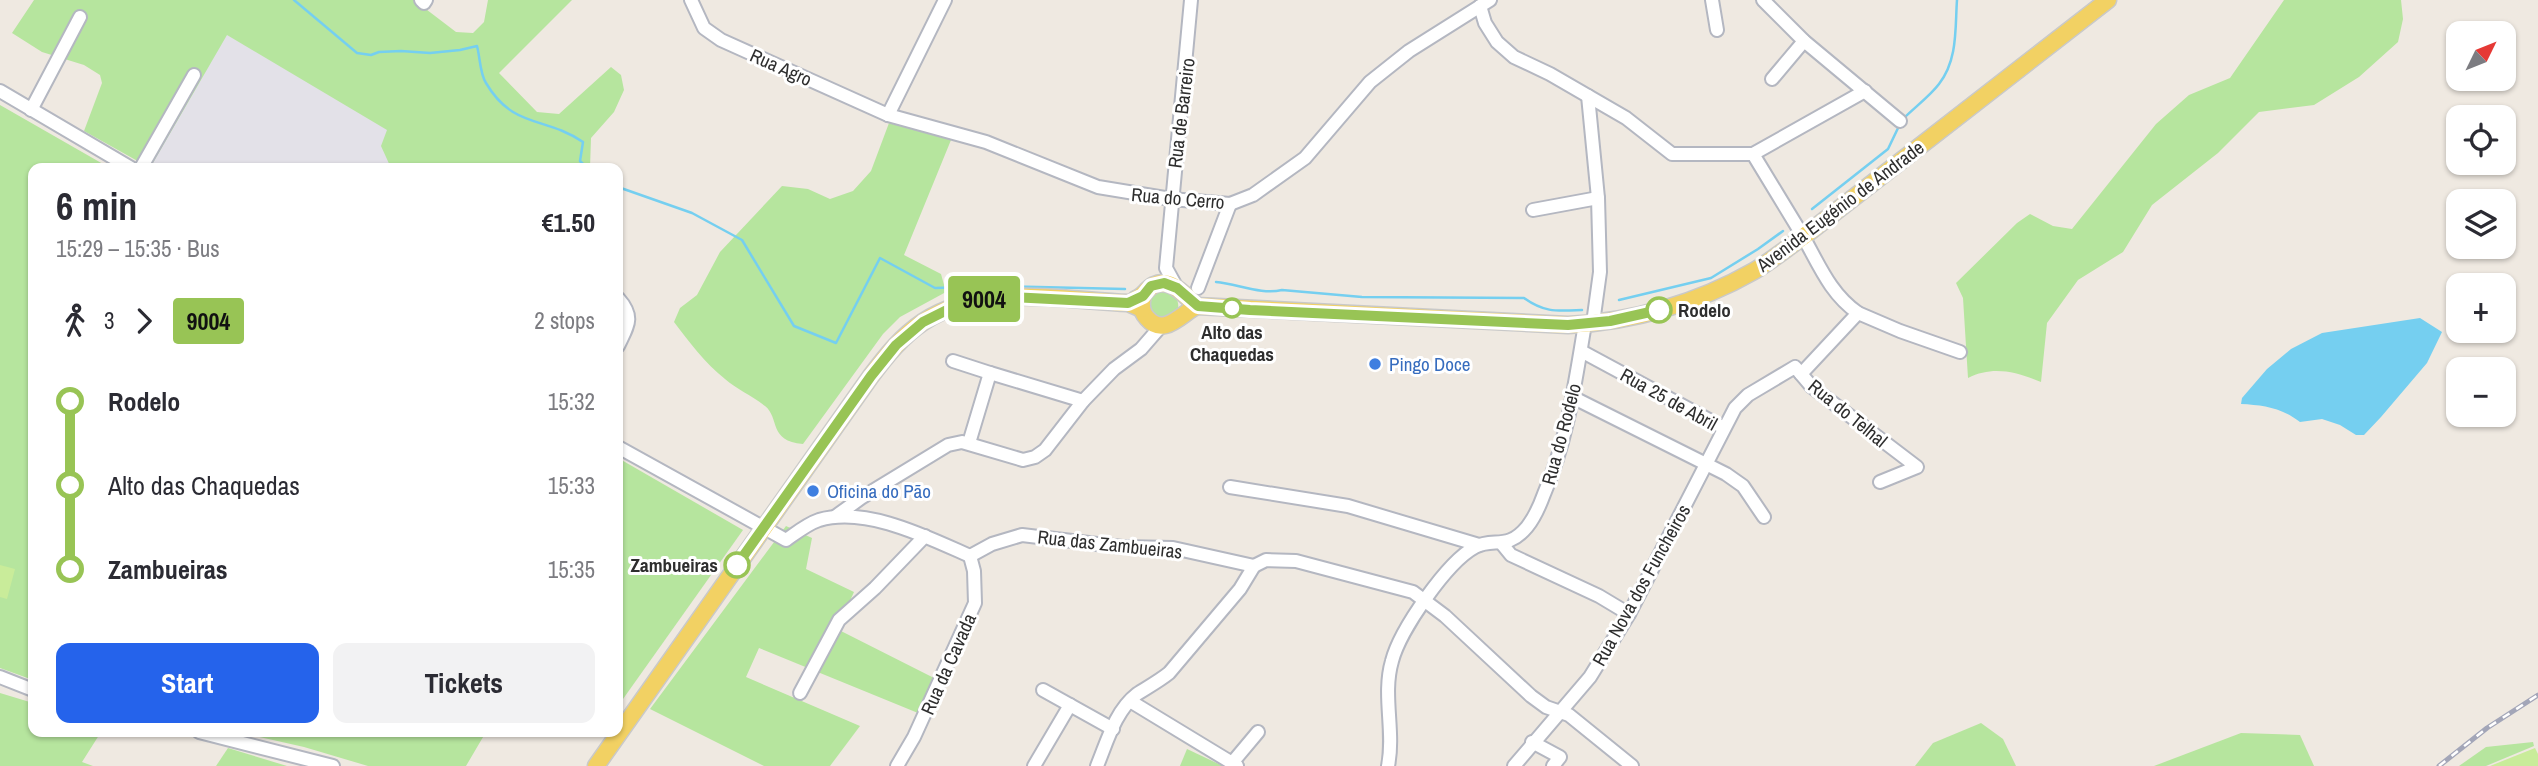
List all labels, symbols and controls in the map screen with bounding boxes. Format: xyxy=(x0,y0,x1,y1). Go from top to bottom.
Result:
north arrow xyxy=(2446,21,2516,91)
map controls xyxy=(2446,21,2516,427)
street label: Rua Agro xyxy=(746,42,816,92)
street label: Rua de Barreiro xyxy=(1161,56,1201,170)
button: locate xyxy=(2446,105,2516,175)
street label: Avenida Eugénio de Andrade xyxy=(1750,134,1929,278)
text: 6 min xyxy=(56,181,137,232)
street label: Rua do Cerro xyxy=(1130,181,1226,215)
button: layers xyxy=(2446,189,2516,259)
text: €1.50 xyxy=(542,205,595,240)
text: 15:29 – 15:35 · Bus xyxy=(56,233,220,264)
button: + xyxy=(2446,273,2516,343)
line badge: 9004 xyxy=(935,276,1033,322)
text: 9004 xyxy=(962,283,1006,315)
marker: Rodelo xyxy=(1646,297,1672,323)
place label: Rodelo xyxy=(1678,297,1731,323)
marker: Alto das Chaquedas xyxy=(1222,298,1242,318)
icon: walk xyxy=(56,302,94,340)
icon: forward xyxy=(125,302,163,340)
text: 3 xyxy=(104,305,115,336)
text: 9004 xyxy=(187,305,230,337)
text: 2 stops xyxy=(534,305,595,336)
place label: Alto das Chaquedas xyxy=(1190,319,1274,367)
place label: Pingo Doce xyxy=(1389,351,1470,377)
marker: Pingo Doce xyxy=(1367,356,1383,372)
button: − xyxy=(2446,357,2516,427)
street label: Rua 25 de Abril xyxy=(1616,362,1722,436)
street label: Rua do Telhal xyxy=(1803,373,1893,453)
street label: Rua do Rodelo xyxy=(1535,380,1587,488)
text: Rodelo xyxy=(108,384,180,419)
text: 15:32 xyxy=(548,386,595,417)
text: Alto das Chaquedas xyxy=(108,468,300,503)
text: 15:33 xyxy=(548,470,595,501)
place label: Oficina do Pão xyxy=(827,478,931,504)
marker: Oficina do Pão xyxy=(805,483,821,499)
street label: Rua Nova dos Funcheiros xyxy=(1586,499,1696,670)
street label: Rua das Zambueiras xyxy=(1036,523,1184,565)
text: Zambueiras xyxy=(108,552,228,587)
place label: Zambueiras xyxy=(631,552,718,578)
marker: Zambueiras xyxy=(724,552,750,578)
text: 15:35 xyxy=(548,554,595,585)
street label: Rua da Cavada xyxy=(914,609,982,719)
button: Start xyxy=(56,643,319,723)
button: Tickets xyxy=(333,643,595,723)

